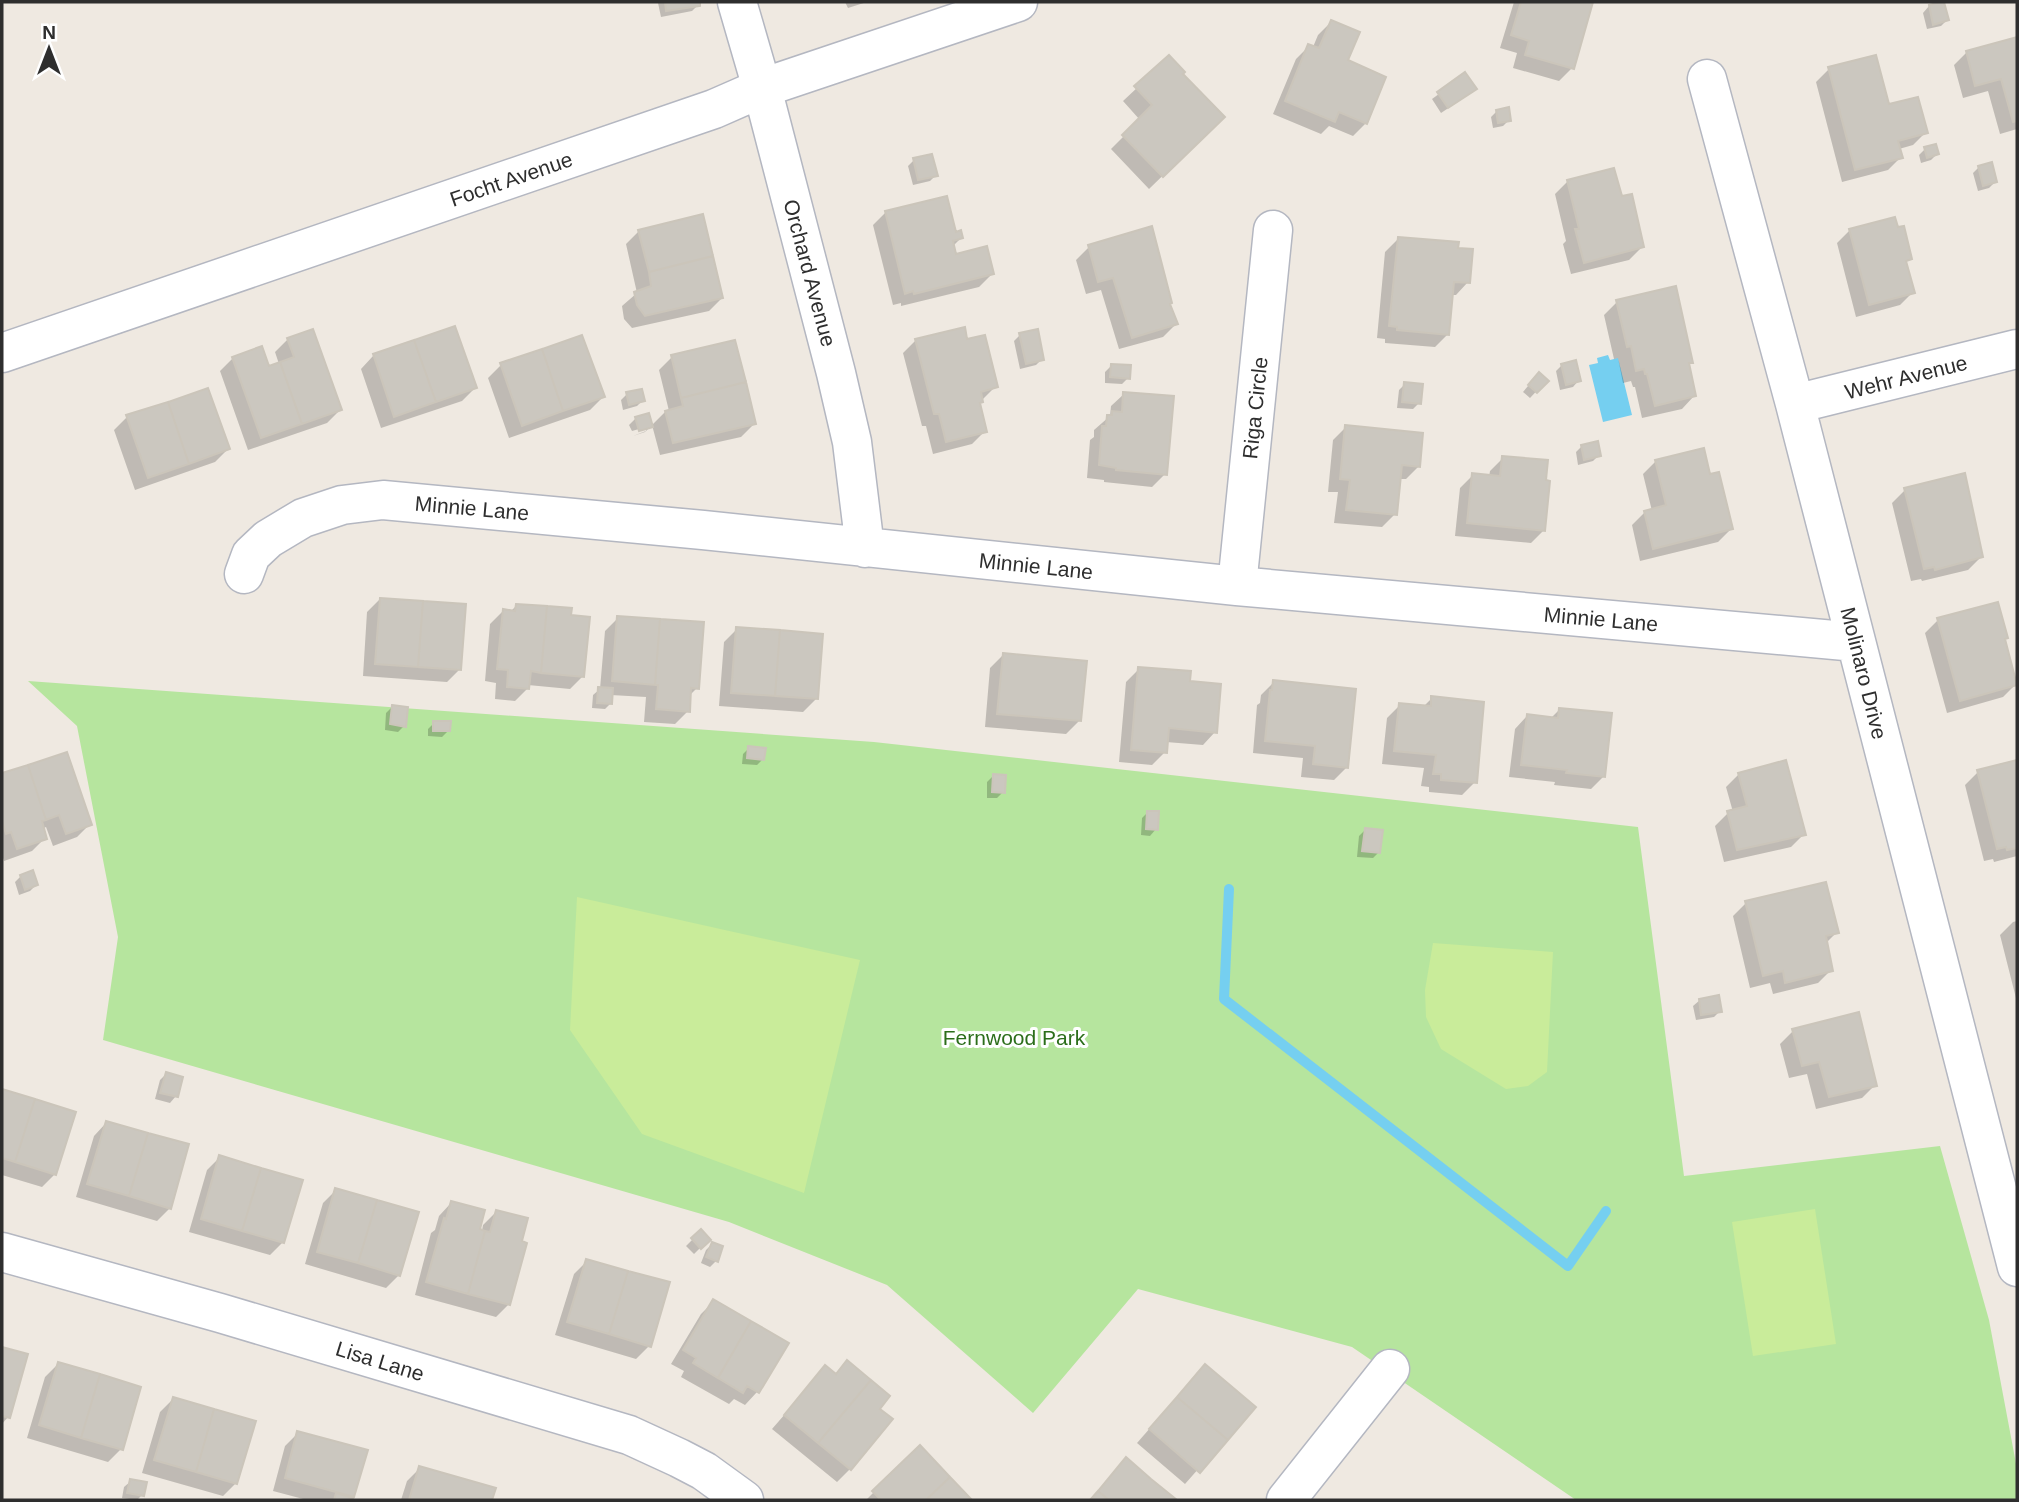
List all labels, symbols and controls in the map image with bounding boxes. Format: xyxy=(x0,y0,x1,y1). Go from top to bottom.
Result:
north arrow xyxy=(14,14,84,84)
text: N xyxy=(42,22,56,43)
street label: Focht Avenue xyxy=(447,147,575,211)
street label: Orchard Avenue xyxy=(779,197,841,349)
street label: Wehr Avenue xyxy=(1842,351,1970,403)
street label: Riga Circle xyxy=(1238,356,1272,460)
street label: Minnie Lane xyxy=(414,492,530,524)
street label: Minnie Lane xyxy=(978,549,1094,583)
street label: Minnie Lane xyxy=(1543,603,1659,635)
street label: Molinaro Drive xyxy=(1836,605,1892,741)
park label: Fernwood Park xyxy=(943,1026,1086,1049)
street label: Lisa Lane xyxy=(333,1337,427,1385)

